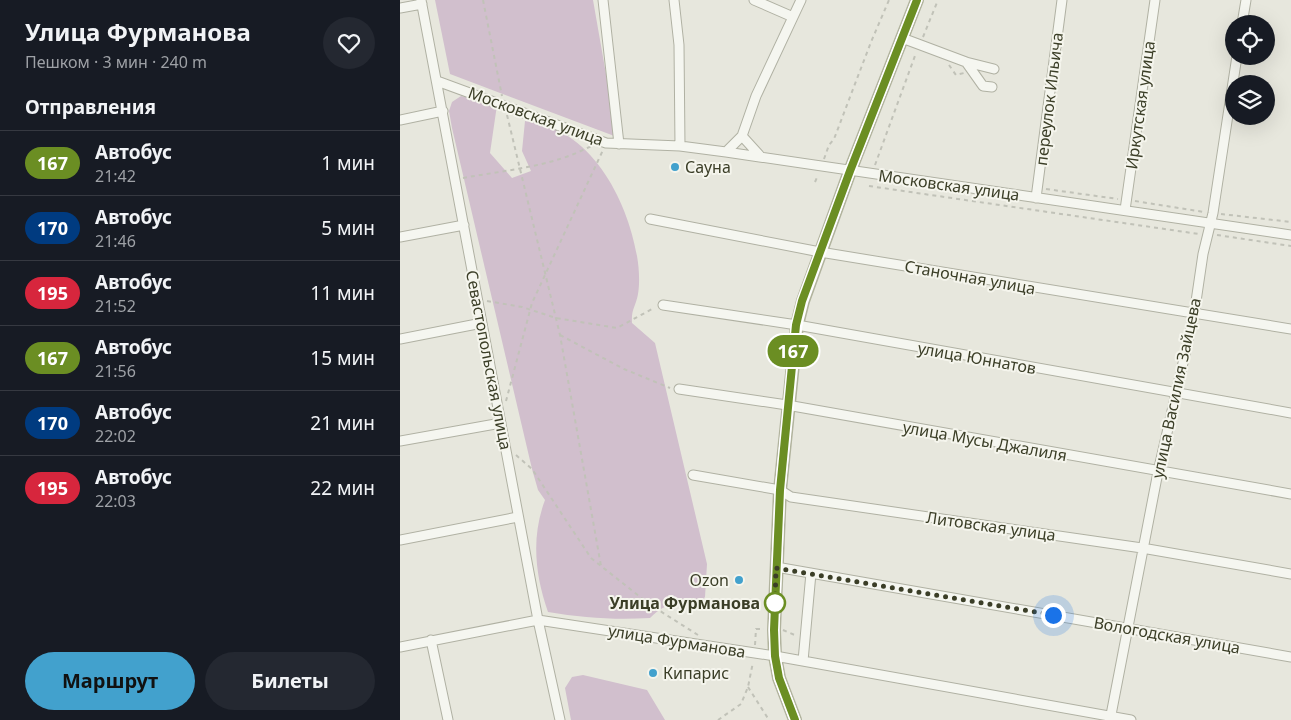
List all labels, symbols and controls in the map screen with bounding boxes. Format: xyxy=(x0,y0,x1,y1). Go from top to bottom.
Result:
text: Улица Фурманова xyxy=(25,15,251,48)
map controls xyxy=(1225,15,1275,125)
button: locate xyxy=(1225,15,1275,65)
button: heart xyxy=(323,17,375,69)
street label: переулок Ильича xyxy=(1030,31,1068,167)
street label: Иркутская улица xyxy=(1120,39,1160,171)
text: Пешком · 3 мин · 240 m xyxy=(25,51,207,73)
button: layers xyxy=(1225,75,1275,125)
street label: Московская улица xyxy=(465,81,607,151)
text: Отправления xyxy=(25,94,156,120)
text: Автобус xyxy=(95,139,172,165)
text: 1 мин xyxy=(321,150,375,176)
text: 167 xyxy=(37,151,68,175)
place label: Сауна xyxy=(685,156,731,178)
marker: Сауна xyxy=(669,161,681,173)
street label: Московская улица xyxy=(877,164,1021,206)
text: 21:42 xyxy=(95,165,136,187)
text: Автобус xyxy=(95,204,172,230)
text: 5 мин xyxy=(321,215,375,241)
text: 170 xyxy=(37,216,68,240)
text: 21:46 xyxy=(95,230,136,252)
street label: Станочная улица xyxy=(903,255,1037,299)
street label: Севастопольская улица xyxy=(461,268,517,452)
text: Автобус xyxy=(95,269,172,295)
text: 11 мин xyxy=(310,280,375,306)
text: 195 xyxy=(37,281,68,305)
text: 21:52 xyxy=(95,295,136,317)
street label: улица Василия Зайцева xyxy=(1146,296,1206,480)
text: Автобус xyxy=(95,334,172,360)
line badge: 167 xyxy=(764,335,822,367)
street label: улица Юннатов xyxy=(916,337,1038,379)
text: 167 xyxy=(778,339,808,363)
text: 15 мин xyxy=(310,345,375,371)
text: 167 xyxy=(37,346,68,370)
text: 21:56 xyxy=(95,360,136,382)
text: Автобус xyxy=(95,399,172,425)
text: 21 мин xyxy=(310,410,375,436)
text: 170 xyxy=(37,411,68,435)
street label: улица Мусы Джалиля xyxy=(901,416,1069,466)
text: 22:02 xyxy=(95,425,136,447)
text: Автобус xyxy=(95,464,172,490)
text: 22 мин xyxy=(310,475,375,501)
text: 195 xyxy=(37,476,68,500)
text: 22:03 xyxy=(95,490,136,512)
street label: Литовская улица xyxy=(925,506,1057,546)
place label: Ozon xyxy=(689,569,729,591)
marker: Ozon xyxy=(733,574,745,586)
place label: Улица Фурманова xyxy=(609,592,760,614)
marker: Улица Фурманова xyxy=(764,592,786,614)
your location xyxy=(1041,603,1066,628)
street label: Вологодская улица xyxy=(1092,611,1242,659)
street label: улица Фурманова xyxy=(607,619,747,663)
button: Маршрут xyxy=(25,652,195,710)
button: Билеты xyxy=(205,652,375,710)
place label: Кипарис xyxy=(663,662,729,684)
marker: Кипарис xyxy=(647,667,659,679)

